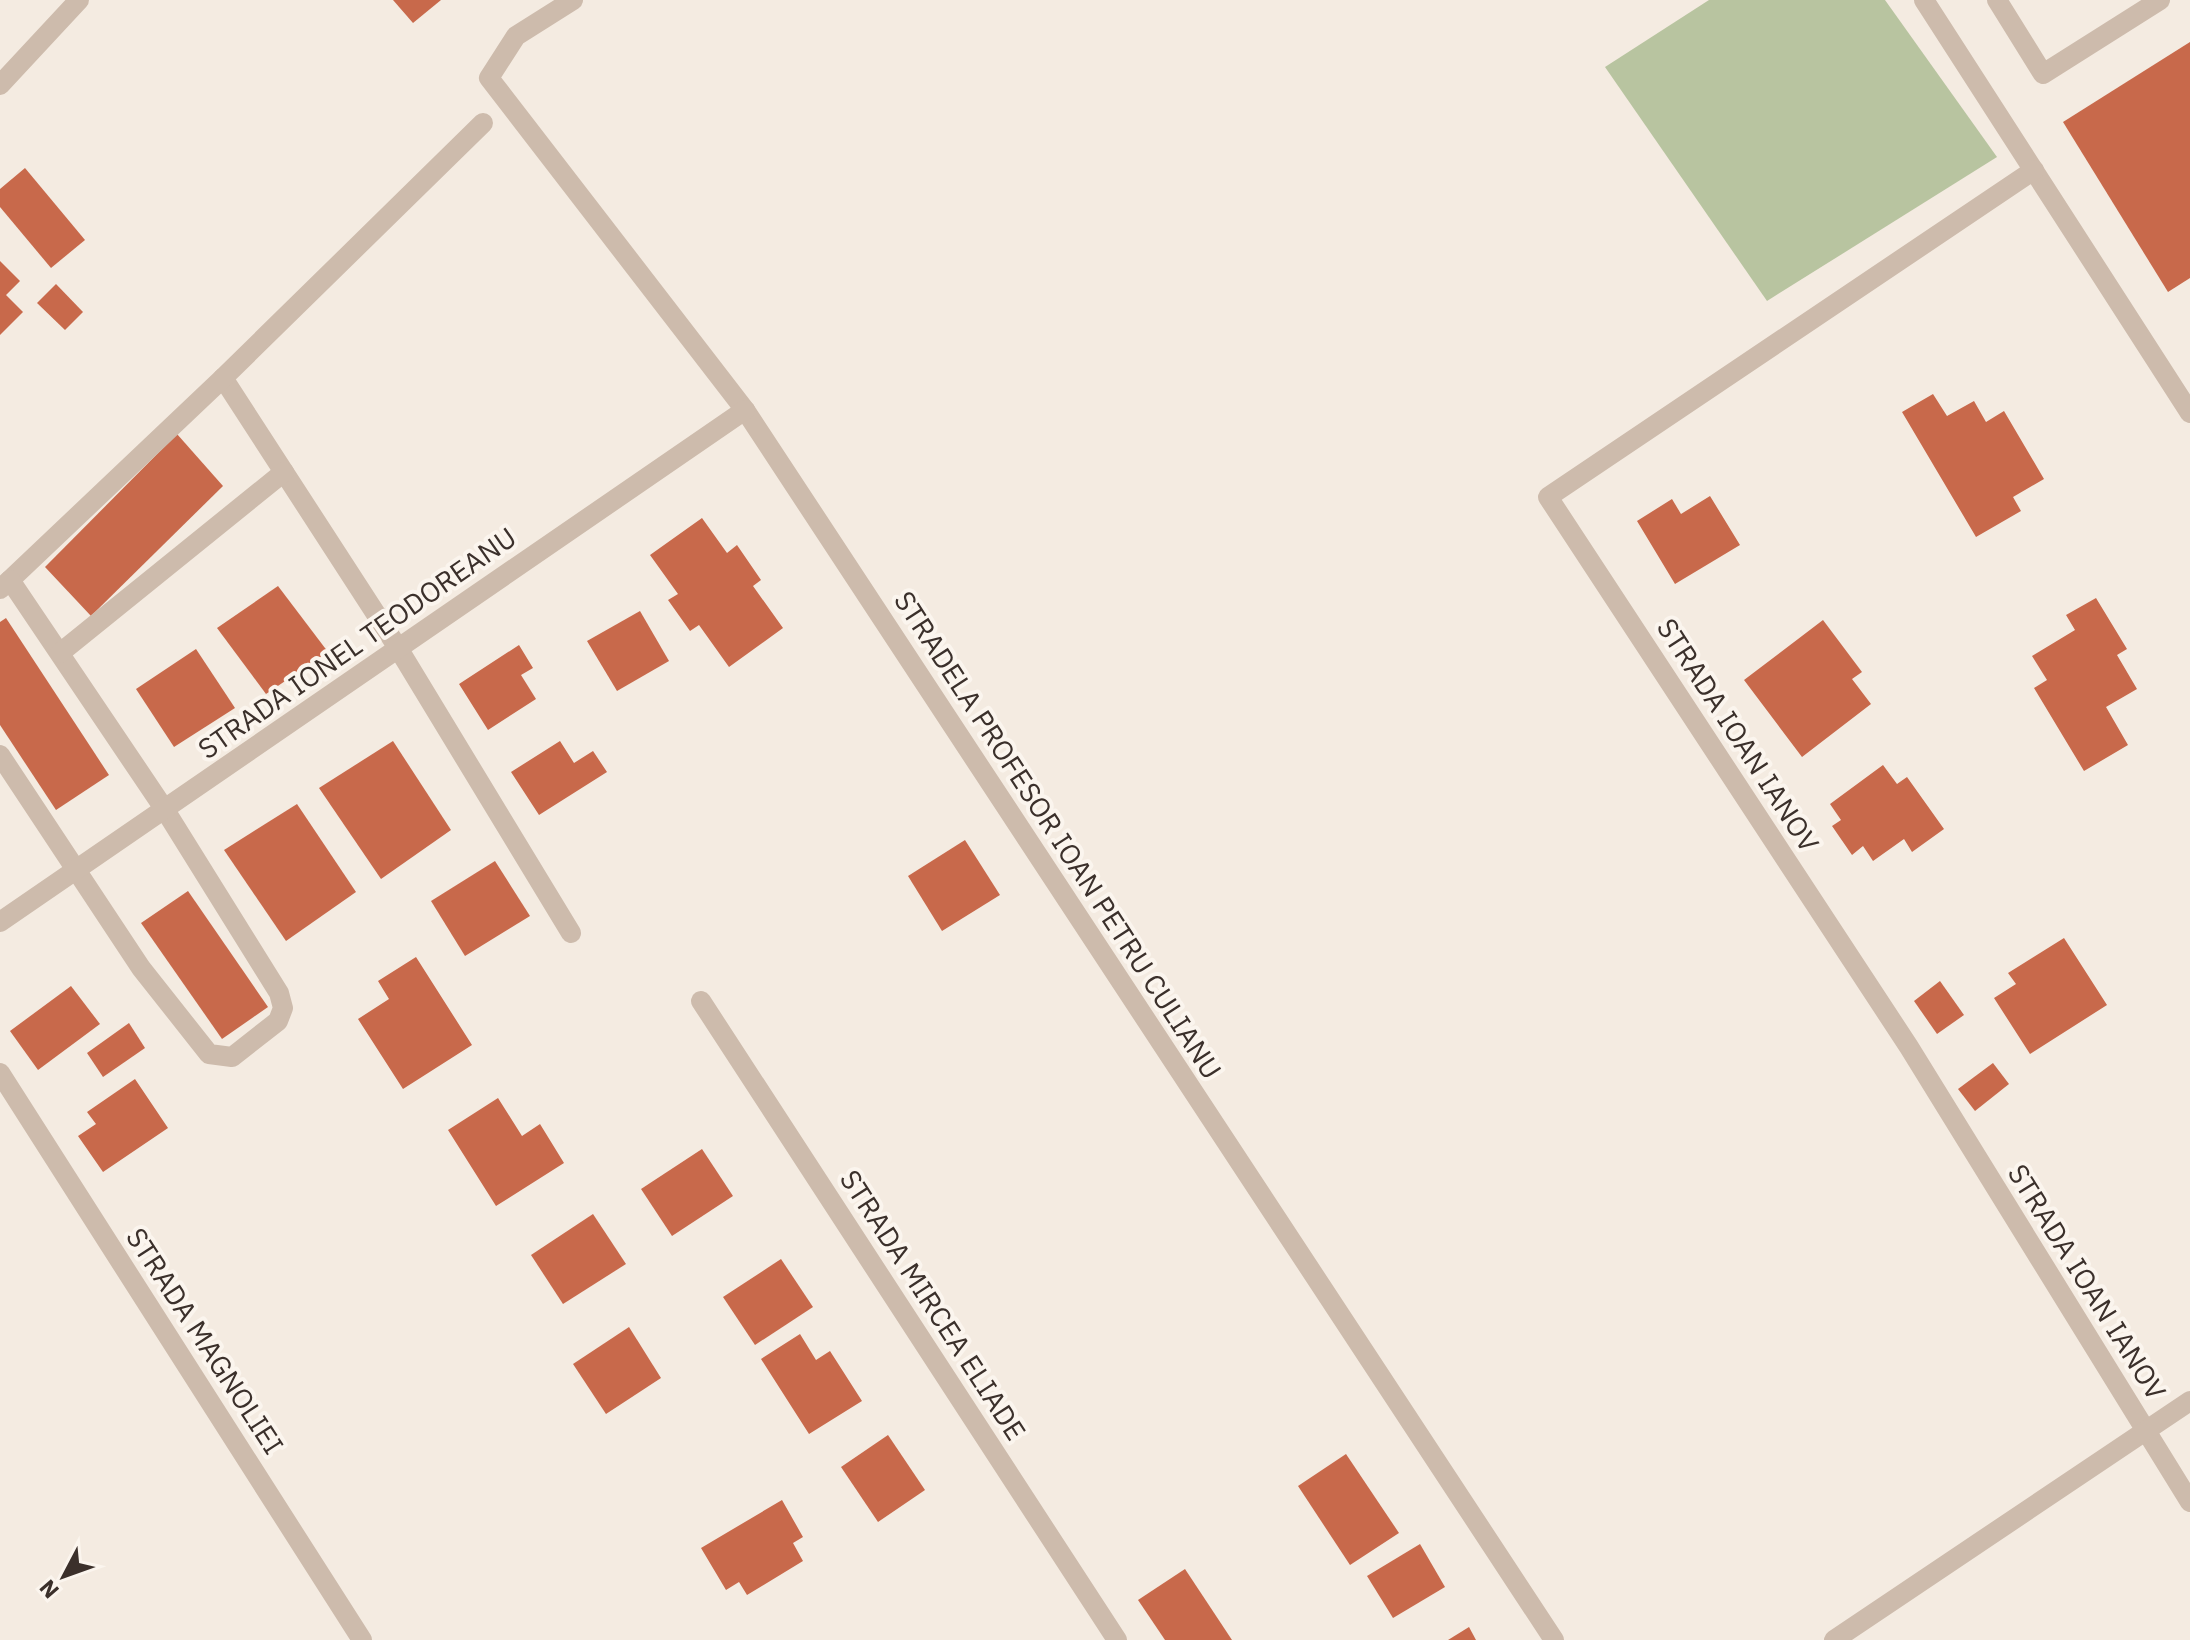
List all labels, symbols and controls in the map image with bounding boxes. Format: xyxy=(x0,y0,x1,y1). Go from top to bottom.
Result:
street label: STRADA IONEL TEODOREANU xyxy=(190,518,523,767)
street label: STRADELA PROFESOR IOAN PETRU CULIANU xyxy=(886,584,1230,1086)
street label: STRADA IOAN IANOV xyxy=(1649,611,1828,859)
street label: STRADA IOAN IANOV xyxy=(2000,1157,2175,1407)
street label: STRADA MIRCEA ELIADE xyxy=(832,1162,1035,1447)
street label: STRADA MAGNOLIEI xyxy=(118,1220,293,1461)
north arrow xyxy=(24,1536,104,1616)
text: N xyxy=(32,1574,65,1605)

